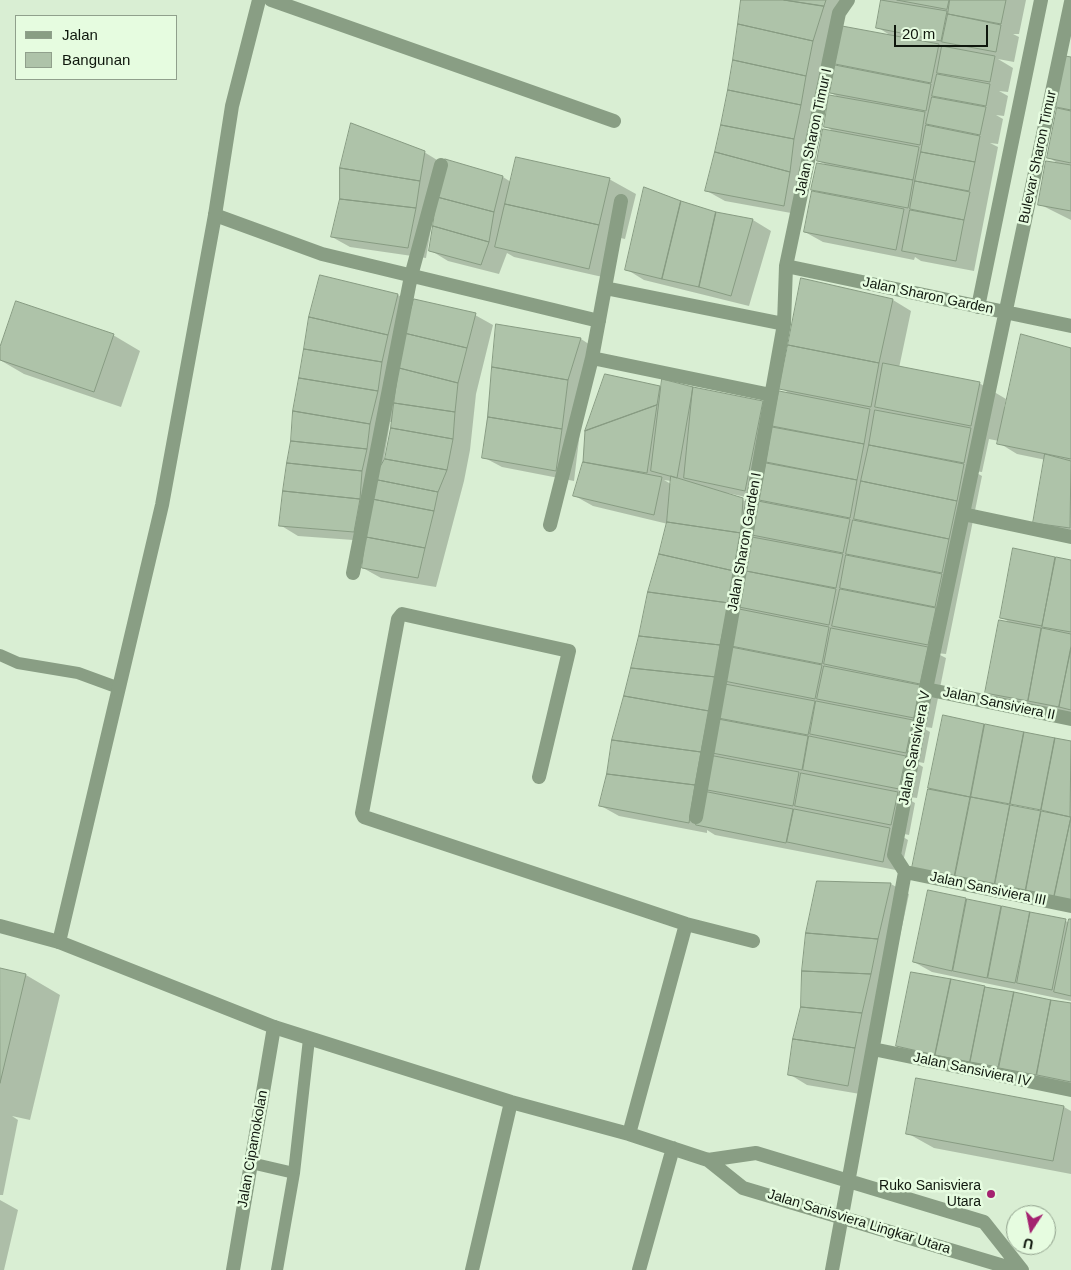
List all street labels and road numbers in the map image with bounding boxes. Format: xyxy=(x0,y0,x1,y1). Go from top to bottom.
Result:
street label: Jalan Sharon Timur I xyxy=(792,67,836,197)
street label: Bulevar Sharon Timur xyxy=(1016,89,1060,225)
street label: Jalan Sharon Garden xyxy=(861,274,995,318)
street label: Jalan Sharon Garden I xyxy=(724,471,766,613)
street label: Jalan Sansiviera II xyxy=(941,684,1057,724)
street label: Jalan Sansiviera V xyxy=(896,689,934,807)
street label: Jalan Sansiviera III xyxy=(928,868,1048,910)
street label: Jalan Sansiviera IV xyxy=(912,1049,1032,1091)
street label: Jalan Cipamokolan xyxy=(234,1089,272,1209)
street label: Jalan Sanisviera Lingkar Utara xyxy=(765,1186,953,1258)

